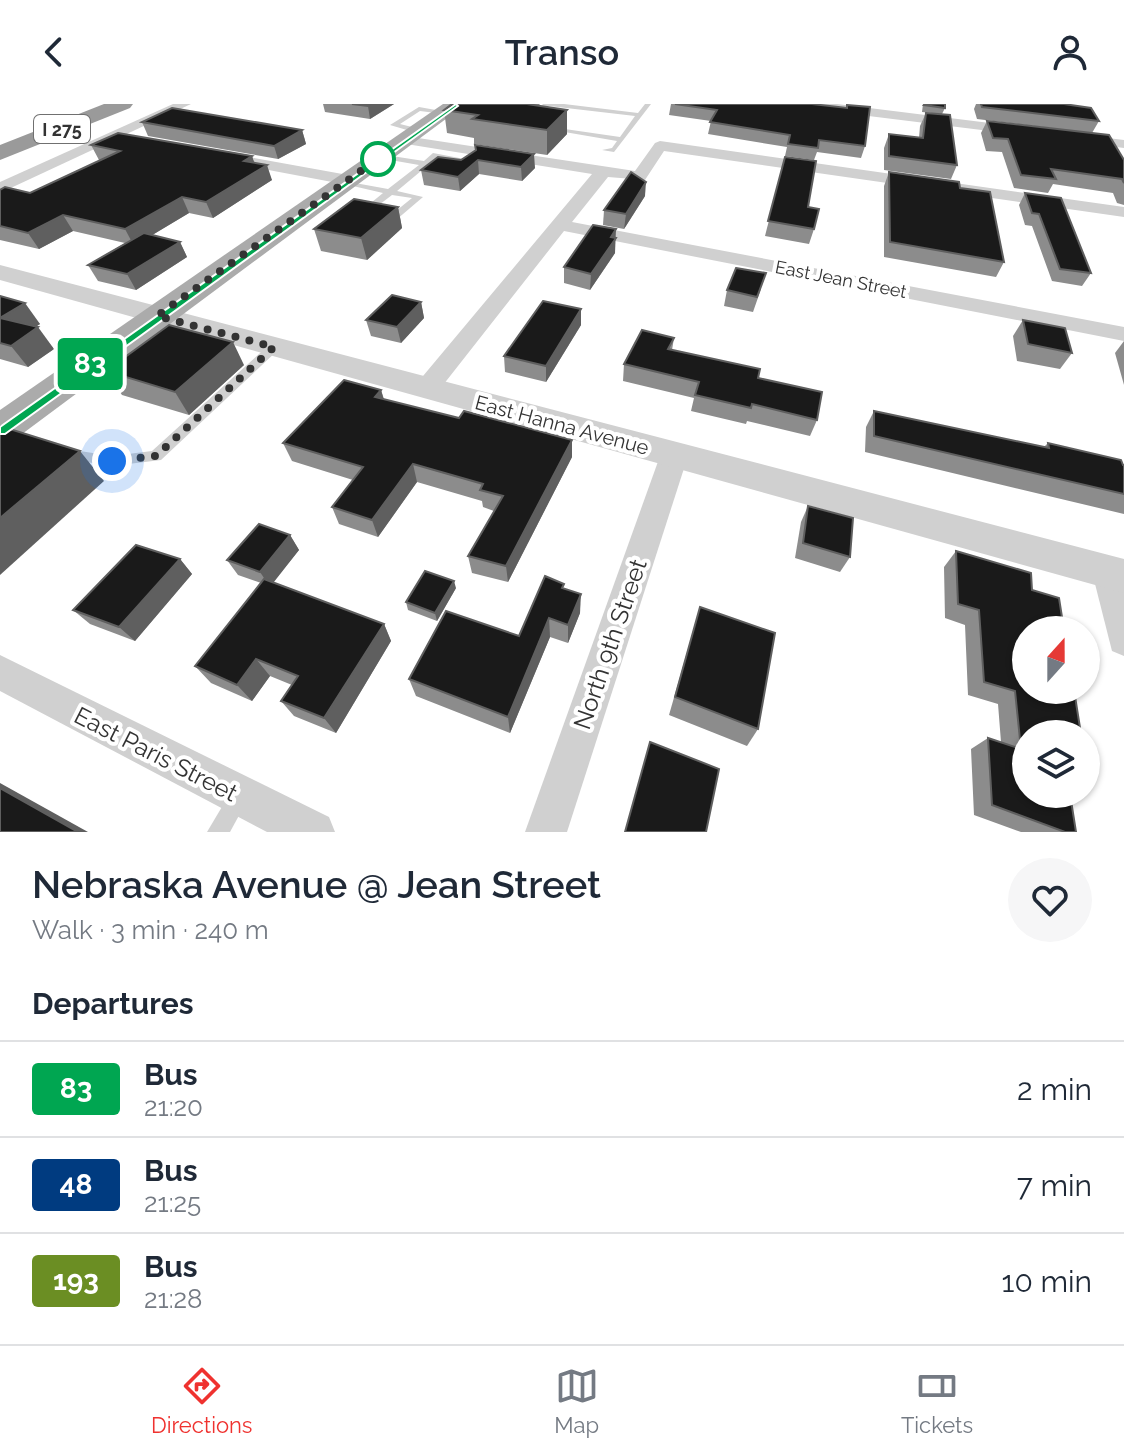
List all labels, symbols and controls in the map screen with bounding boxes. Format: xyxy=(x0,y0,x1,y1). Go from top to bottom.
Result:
icon: back xyxy=(32,30,76,74)
icon: person xyxy=(1048,30,1092,74)
text: Transo xyxy=(505,31,619,73)
road number: I 275 xyxy=(34,115,90,143)
unlabelled marker xyxy=(361,142,395,176)
street label: East Jean Street xyxy=(774,256,908,302)
line badge: 83 xyxy=(54,338,126,390)
text: 83 xyxy=(74,347,106,380)
street label: East Hanna Avenue xyxy=(472,390,652,460)
your location xyxy=(92,441,132,481)
street label: North 9th Street xyxy=(567,555,653,733)
north arrow xyxy=(1012,616,1100,704)
map controls xyxy=(1012,616,1100,808)
street label: East Paris Street xyxy=(70,700,242,808)
button: layers xyxy=(1012,720,1100,808)
button: heart xyxy=(1008,858,1092,942)
text: Nebraska Avenue @ Jean Street xyxy=(32,862,601,907)
text: Walk · 3 min · 240 m xyxy=(32,915,269,945)
text: Departures xyxy=(32,986,194,1021)
text: Bus xyxy=(144,1057,198,1092)
text: 83 xyxy=(60,1072,92,1105)
text: 2 min xyxy=(1017,1072,1092,1107)
text: 21:20 xyxy=(144,1092,203,1122)
text: Bus xyxy=(144,1153,198,1188)
text: 48 xyxy=(60,1168,92,1201)
text: 7 min xyxy=(1017,1168,1092,1203)
text: 21:25 xyxy=(144,1188,201,1218)
text: Bus xyxy=(144,1249,198,1284)
text: 193 xyxy=(53,1264,99,1297)
text: 10 min xyxy=(1002,1264,1092,1299)
text: 21:28 xyxy=(144,1284,203,1314)
tab: Directions xyxy=(151,1364,253,1438)
tab: Map xyxy=(554,1364,599,1438)
tab: Tickets xyxy=(901,1364,973,1438)

